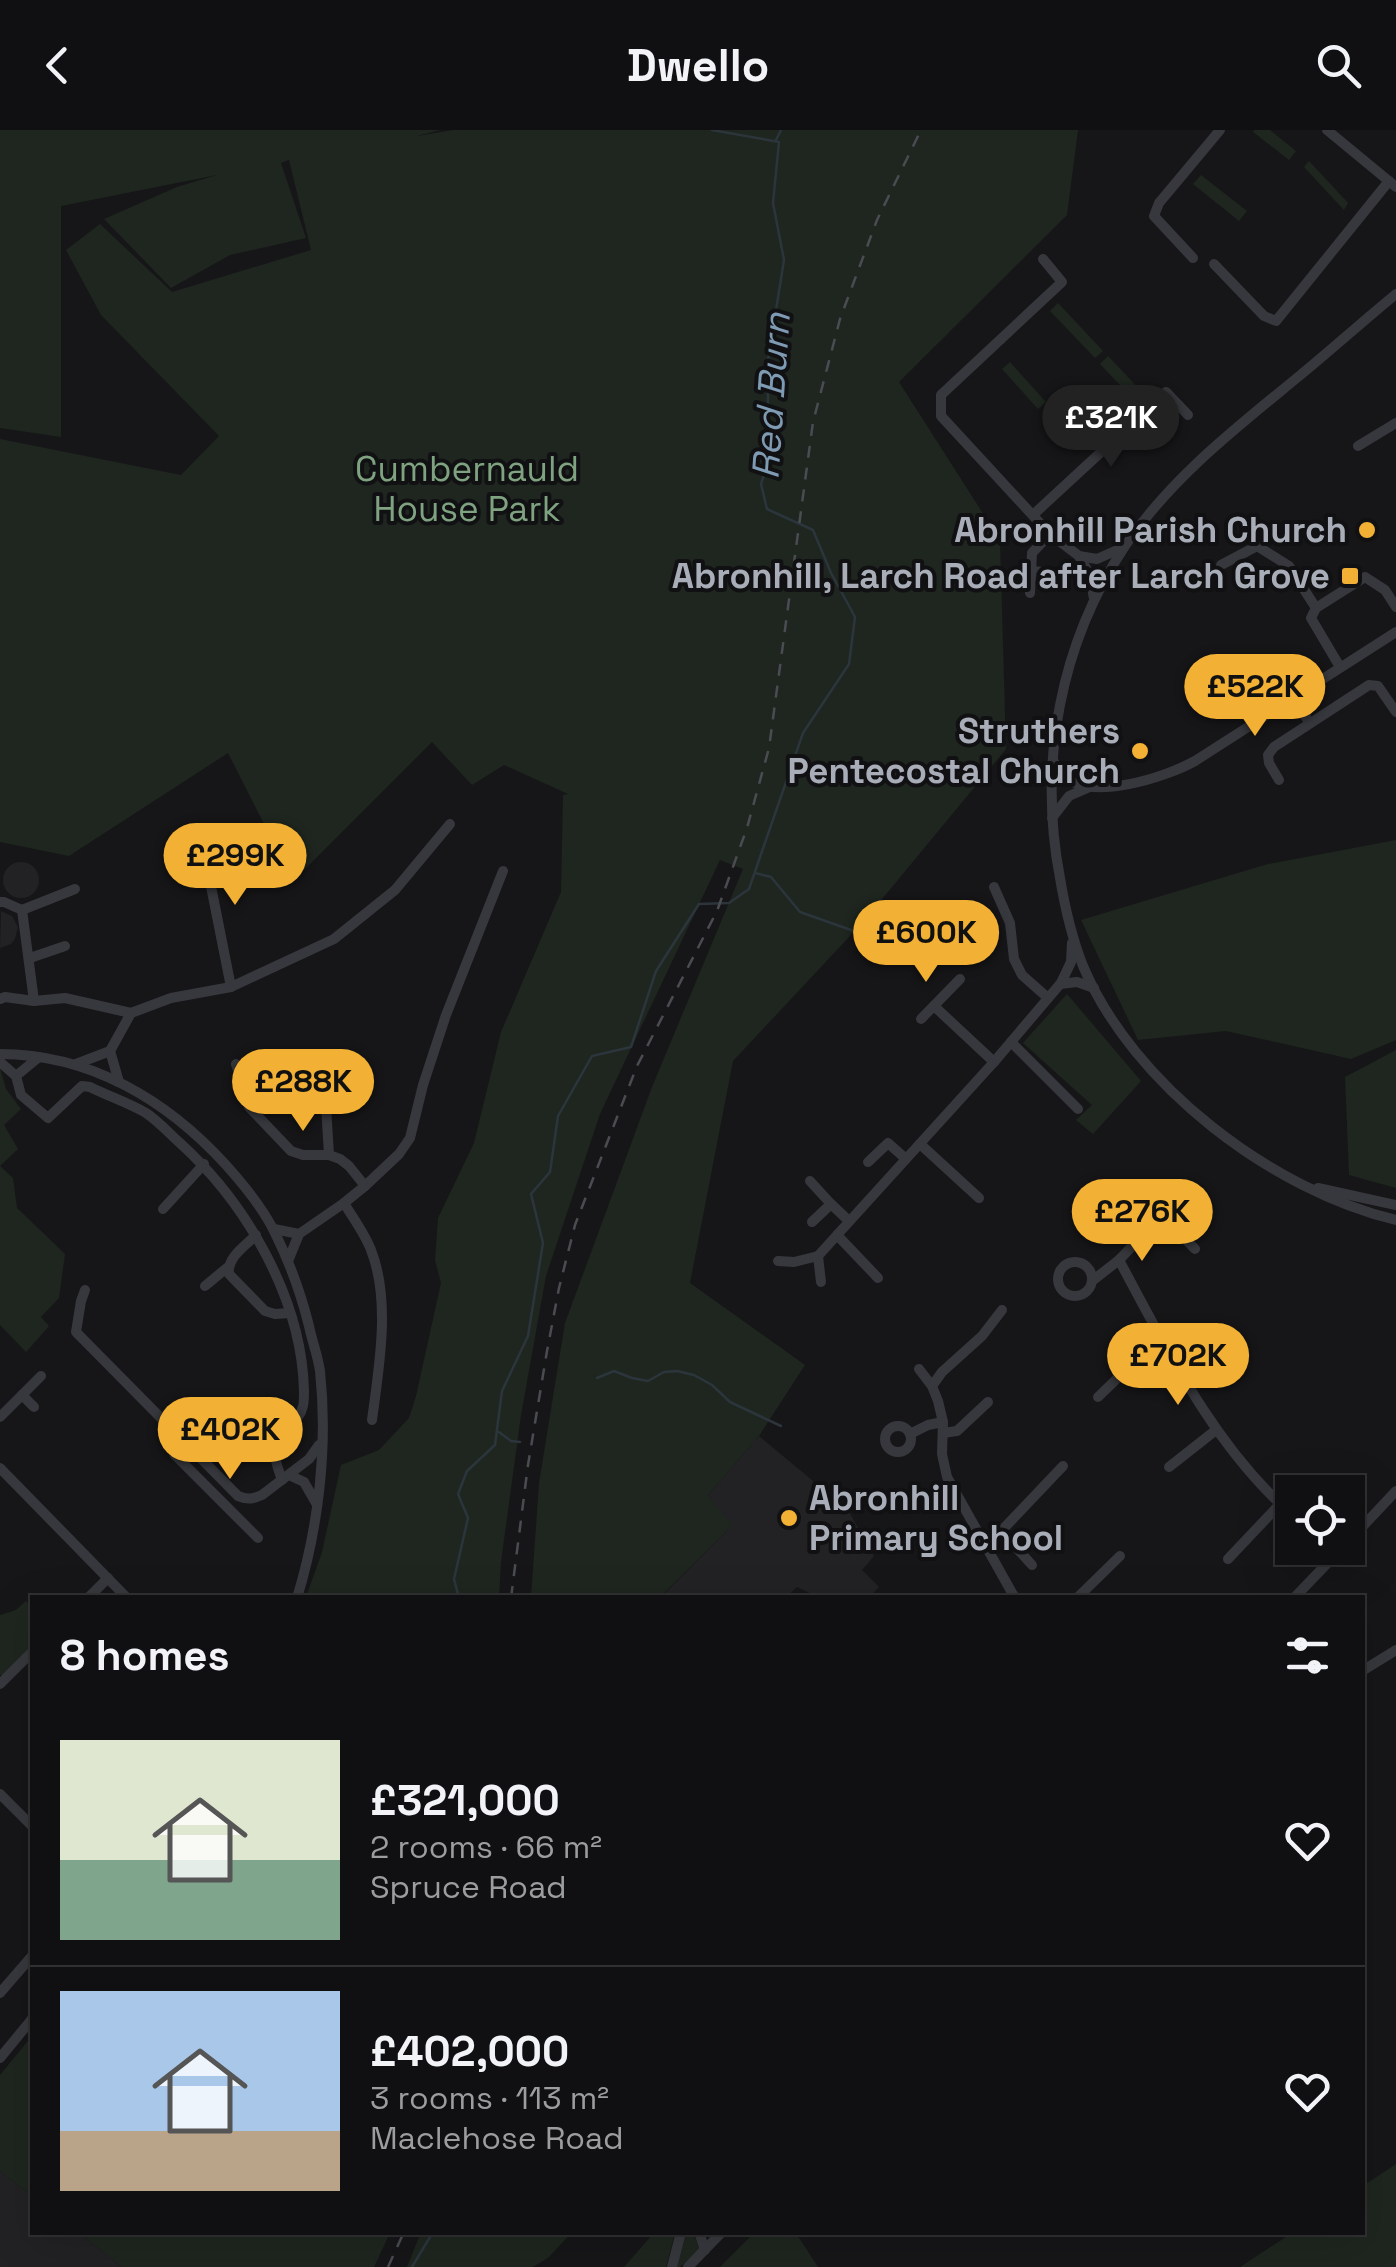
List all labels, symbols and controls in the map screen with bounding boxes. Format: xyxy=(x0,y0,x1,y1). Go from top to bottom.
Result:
text: Dwello xyxy=(627,37,769,94)
icon: back xyxy=(30,38,85,93)
icon: search xyxy=(1311,38,1366,93)
water label: Red Burn xyxy=(741,310,801,481)
pin: £321K xyxy=(1041,385,1181,470)
text: £321K xyxy=(1064,397,1158,437)
park label: Cumbernauld House Park xyxy=(355,447,579,531)
place label: Abronhill Parish Church xyxy=(954,508,1347,552)
marker: Abronhill Parish Church xyxy=(1356,519,1378,541)
place label: Abronhill, Larch Road after Larch Grove xyxy=(672,554,1330,598)
marker: Abronhill, Larch Road after Larch Grove xyxy=(1339,565,1361,587)
pin: £522K xyxy=(1185,654,1325,739)
text: £522K xyxy=(1206,666,1304,706)
place label: Struthers Pentecostal Church xyxy=(787,709,1120,793)
marker: Struthers Pentecostal Church xyxy=(1129,740,1151,762)
pin: £299K xyxy=(165,823,305,908)
text: £299K xyxy=(186,835,284,875)
pin: £600K xyxy=(856,900,996,985)
text: £600K xyxy=(875,912,977,952)
pin: £288K xyxy=(233,1049,373,1134)
text: £288K xyxy=(254,1061,352,1101)
pin: £276K xyxy=(1072,1179,1212,1264)
text: £276K xyxy=(1094,1191,1190,1231)
pin: £702K xyxy=(1108,1323,1248,1408)
text: £702K xyxy=(1129,1335,1227,1375)
pin: £402K xyxy=(160,1397,300,1482)
text: £402K xyxy=(180,1409,280,1449)
map controls xyxy=(1275,1475,1365,1565)
button: locate xyxy=(1275,1475,1365,1565)
place label: Abronhill Primary School xyxy=(809,1476,1063,1560)
marker: Abronhill Primary School xyxy=(778,1507,800,1529)
icon: filters xyxy=(1280,1628,1335,1683)
text: 8 homes xyxy=(60,1629,230,1682)
text: £321,000 xyxy=(370,1774,560,1827)
icon: home xyxy=(140,1780,260,1900)
icon: heart xyxy=(1280,1813,1335,1868)
text: 2 rooms · 66 m² xyxy=(370,1827,602,1867)
text: Spruce Road xyxy=(370,1867,567,1907)
text: £402,000 xyxy=(370,2025,569,2078)
icon: home xyxy=(140,2031,260,2151)
icon: heart xyxy=(1280,2064,1335,2119)
text: 3 rooms · 113 m² xyxy=(370,2078,609,2118)
text: Maclehose Road xyxy=(370,2118,624,2158)

